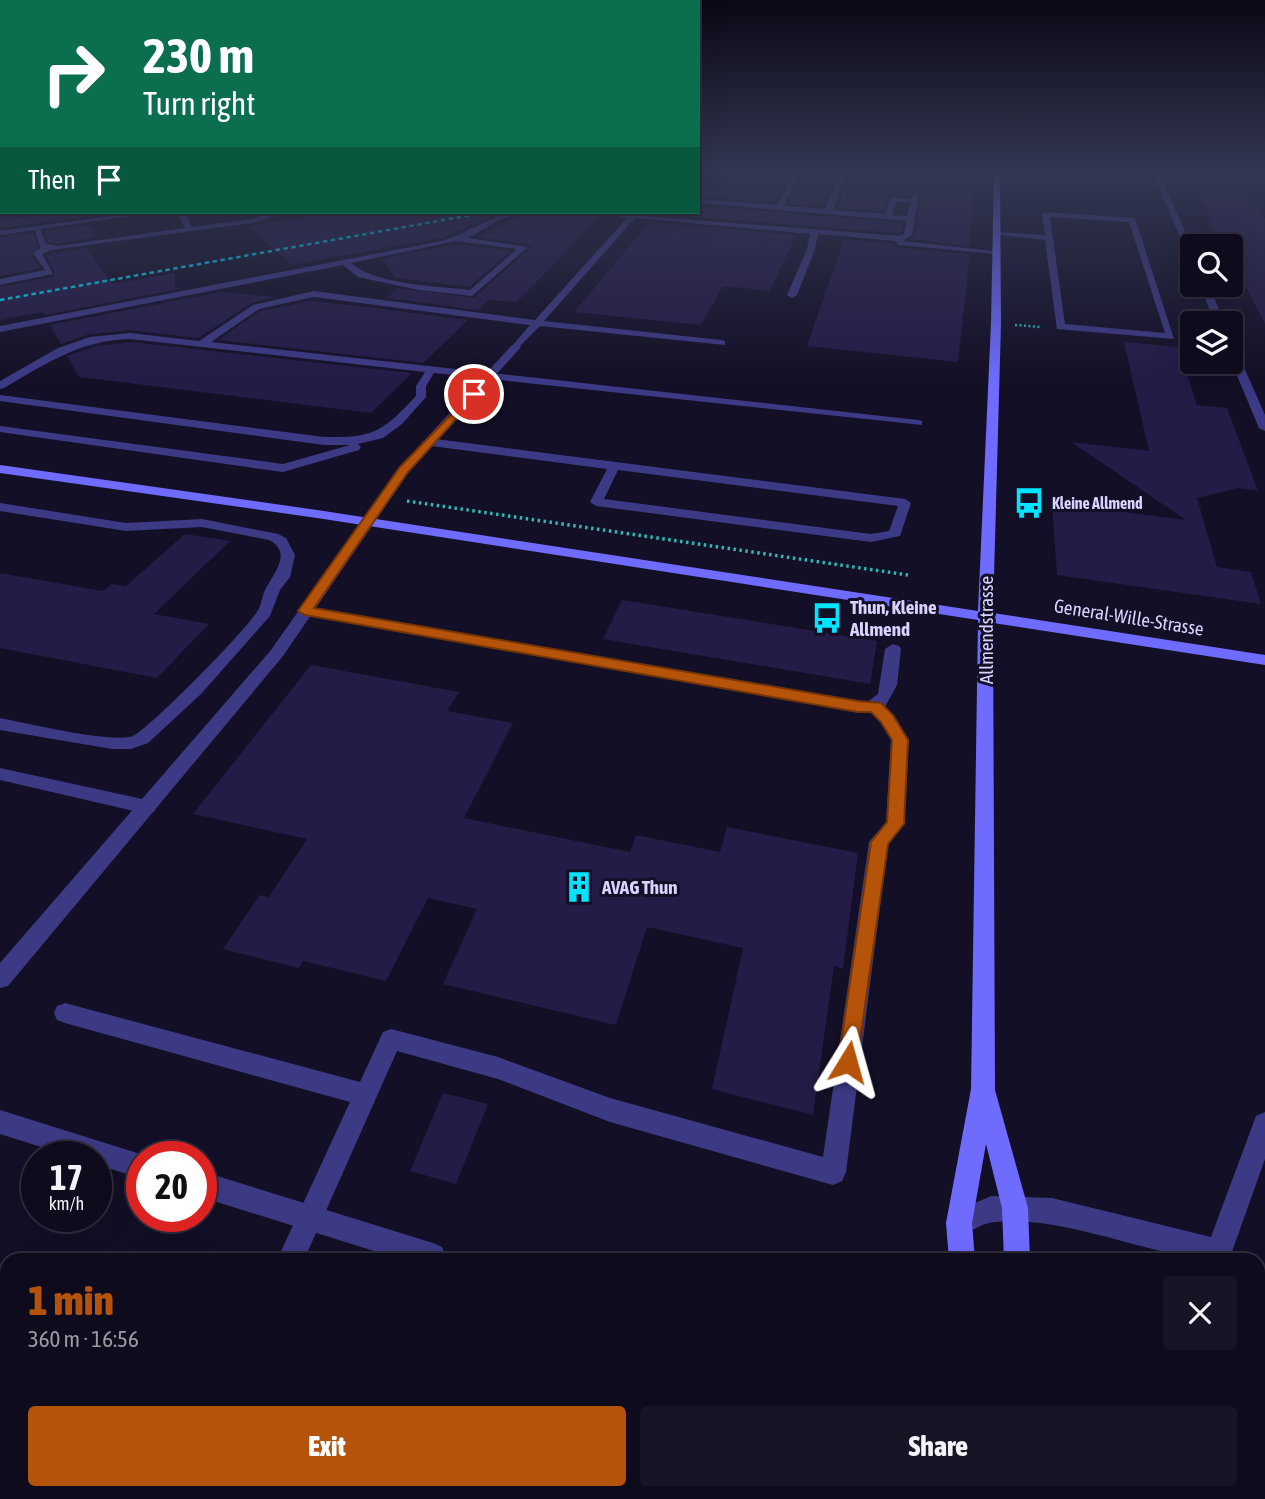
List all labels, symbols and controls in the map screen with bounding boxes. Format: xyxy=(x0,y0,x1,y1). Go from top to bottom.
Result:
text: 230 m xyxy=(143,27,254,83)
icon: right xyxy=(28,28,119,119)
text: Turn right xyxy=(143,85,256,122)
icon: arrive xyxy=(90,161,128,199)
text: Then xyxy=(28,165,76,195)
map controls xyxy=(1180,234,1243,374)
button: search xyxy=(1180,234,1243,297)
button: layers xyxy=(1180,311,1243,374)
pin xyxy=(444,364,504,424)
icon: arrive xyxy=(455,375,493,413)
bus stop icon: Kleine Allmend xyxy=(1012,486,1046,520)
place label: Kleine Allmend xyxy=(1052,494,1143,512)
street label: Allmendstrasse xyxy=(975,576,997,684)
street label: General-Wille-Strasse xyxy=(1053,594,1205,640)
place label: Thun, Kleine Allmend xyxy=(849,596,937,640)
bus stop icon: Thun, Kleine Allmend xyxy=(810,601,844,635)
building icon: AVAG Thun xyxy=(562,870,596,904)
place label: AVAG Thun xyxy=(601,876,677,898)
position arrow xyxy=(811,1025,885,1099)
speed limit sign: 20 xyxy=(126,1141,217,1232)
text: 17 xyxy=(50,1157,83,1197)
text: km/h xyxy=(49,1193,84,1214)
text: 1 min xyxy=(28,1276,114,1324)
button: close xyxy=(1163,1276,1237,1350)
text: 360 m · 16:56 xyxy=(28,1326,139,1352)
button: Exit xyxy=(28,1406,626,1486)
button: Share xyxy=(640,1406,1237,1486)

